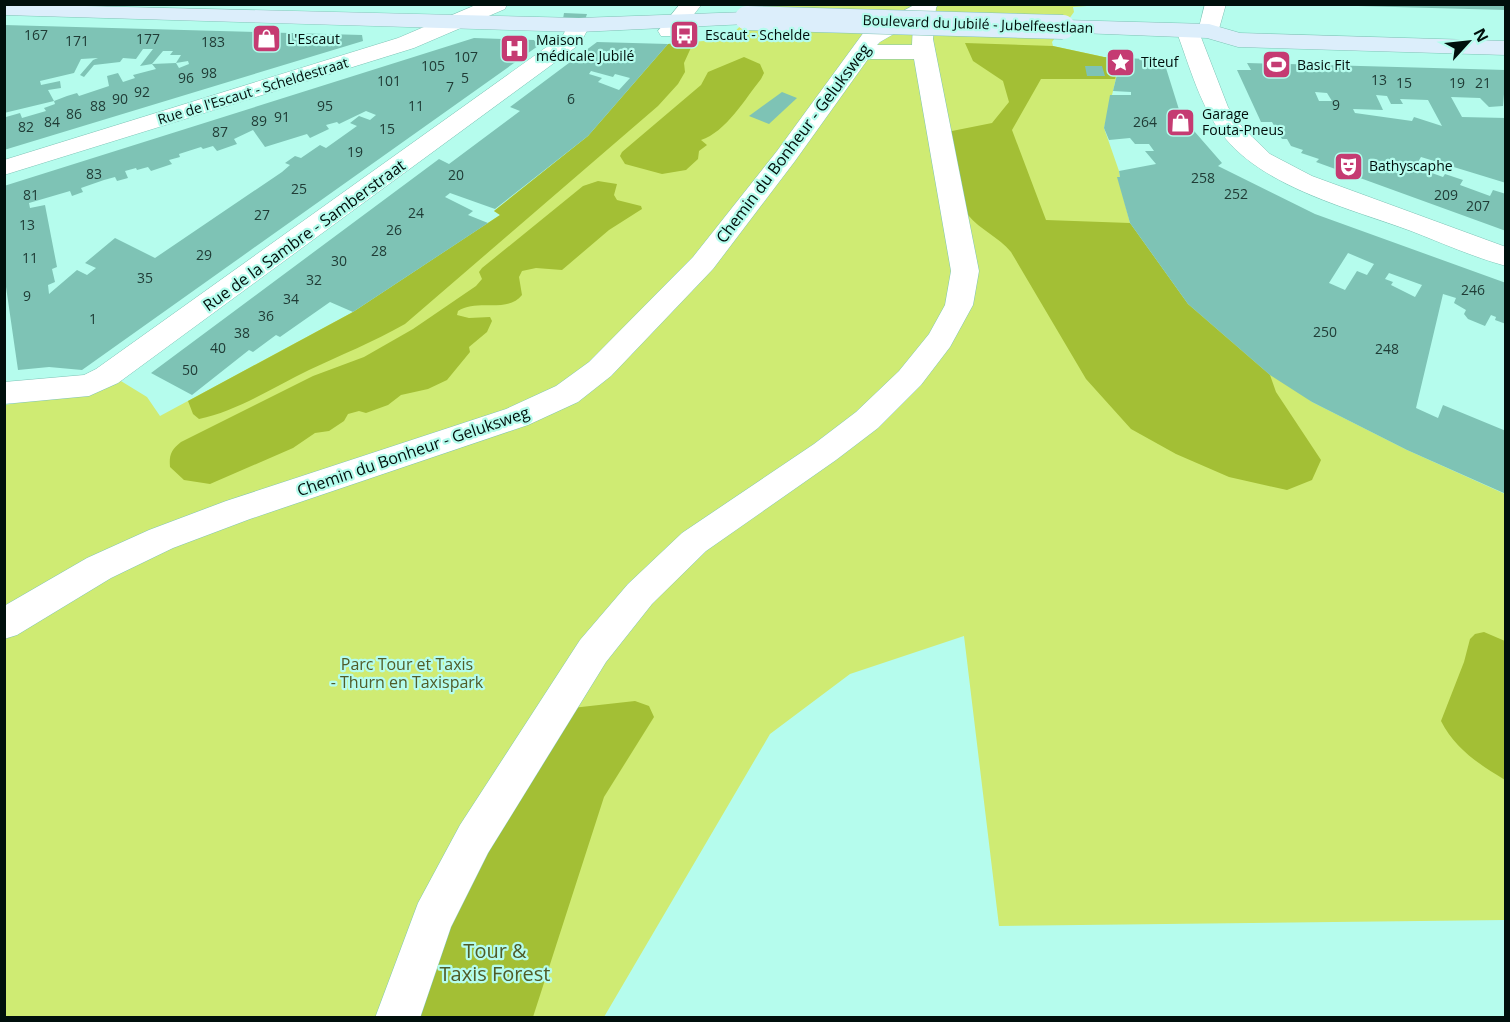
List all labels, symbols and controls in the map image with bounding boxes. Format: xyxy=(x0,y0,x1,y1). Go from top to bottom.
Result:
street label: Boulevard du Jubilé - Jubelfeestlaan xyxy=(862,10,1094,37)
north arrow xyxy=(1438,12,1498,72)
bus stop icon: Escaut - Schelde xyxy=(668,19,700,51)
shop icon: L'Escaut xyxy=(250,23,282,55)
text: N xyxy=(1469,24,1494,46)
house number: 167 xyxy=(24,25,48,44)
place label: Escaut - Schelde xyxy=(705,25,810,44)
house number: 177 xyxy=(136,29,160,48)
place label: L'Escaut xyxy=(287,29,340,48)
place label: Maison médicale Jubilé xyxy=(536,30,634,65)
house number: 171 xyxy=(65,31,89,50)
house number: 183 xyxy=(201,32,225,51)
hospital icon: Maison médicale Jubilé xyxy=(499,32,531,64)
street label: Chemin du Bonheur - Geluksweg xyxy=(711,39,876,247)
place icon: Titeuf xyxy=(1104,46,1136,78)
house number: 107 xyxy=(454,47,478,66)
sports icon: Basic Fit xyxy=(1260,49,1292,81)
street label: Rue de l'Escaut - Scheldestraat xyxy=(155,52,351,129)
place label: Titeuf xyxy=(1141,52,1180,71)
place label: Basic Fit xyxy=(1297,55,1350,74)
house number: 105 xyxy=(421,56,445,75)
house number: 98 xyxy=(201,63,217,82)
house number: 96 xyxy=(178,68,194,87)
house number: 5 xyxy=(461,68,469,87)
house number: 13 xyxy=(1371,70,1387,89)
house number: 101 xyxy=(377,71,401,90)
house number: 15 xyxy=(1396,73,1412,92)
house number: 19 xyxy=(1449,73,1465,92)
house number: 21 xyxy=(1475,73,1491,92)
house number: 7 xyxy=(446,77,454,96)
house number: 92 xyxy=(134,82,150,101)
house number: 90 xyxy=(112,89,128,108)
house number: 6 xyxy=(567,89,575,108)
house number: 9 xyxy=(1332,95,1340,114)
house number: 88 xyxy=(90,96,106,115)
house number: 95 xyxy=(317,96,333,115)
house number: 11 xyxy=(408,96,424,115)
house number: 86 xyxy=(66,104,82,123)
place label: Garage Fouta-Pneus xyxy=(1202,104,1284,139)
shop icon: Garage Fouta-Pneus xyxy=(1165,106,1197,138)
house number: 91 xyxy=(274,107,290,126)
house number: 89 xyxy=(251,111,267,130)
house number: 84 xyxy=(44,112,60,131)
house number: 264 xyxy=(1133,112,1157,131)
house number: 82 xyxy=(18,117,34,136)
house number: 15 xyxy=(379,119,395,138)
house number: 87 xyxy=(212,122,228,141)
house number: 19 xyxy=(347,142,363,161)
theatre icon: Bathyscaphe xyxy=(1332,150,1364,182)
street label: Rue de la Sambre - Samberstraat xyxy=(198,154,410,316)
place label: Bathyscaphe xyxy=(1369,156,1453,175)
house number: 83 xyxy=(86,164,102,183)
house number: 20 xyxy=(448,165,464,184)
house number: 258 xyxy=(1191,168,1215,187)
house number: 25 xyxy=(291,179,307,198)
house number: 252 xyxy=(1224,184,1248,203)
house number: 81 xyxy=(23,185,39,204)
house number: 209 xyxy=(1434,185,1458,204)
house number: 207 xyxy=(1466,196,1490,215)
house number: 24 xyxy=(408,203,424,222)
house number: 27 xyxy=(254,205,270,224)
house number: 13 xyxy=(19,215,35,234)
house number: 26 xyxy=(386,220,402,239)
house number: 28 xyxy=(371,241,387,260)
house number: 29 xyxy=(196,245,212,264)
house number: 11 xyxy=(22,248,38,267)
house number: 30 xyxy=(331,251,347,270)
house number: 35 xyxy=(137,268,153,287)
house number: 32 xyxy=(306,270,322,289)
house number: 246 xyxy=(1461,280,1485,299)
house number: 9 xyxy=(23,286,31,305)
house number: 34 xyxy=(283,289,299,308)
house number: 36 xyxy=(258,306,274,325)
house number: 1 xyxy=(89,309,97,328)
house number: 250 xyxy=(1313,322,1337,341)
house number: 38 xyxy=(234,323,250,342)
house number: 40 xyxy=(210,338,226,357)
house number: 248 xyxy=(1375,339,1399,358)
house number: 50 xyxy=(182,360,198,379)
street label: Chemin du Bonheur - Geluksweg xyxy=(294,401,532,501)
park label: Parc Tour et Taxis - Thurn en Taxispark xyxy=(331,653,484,693)
park label: Tour & Taxis Forest xyxy=(440,937,550,987)

